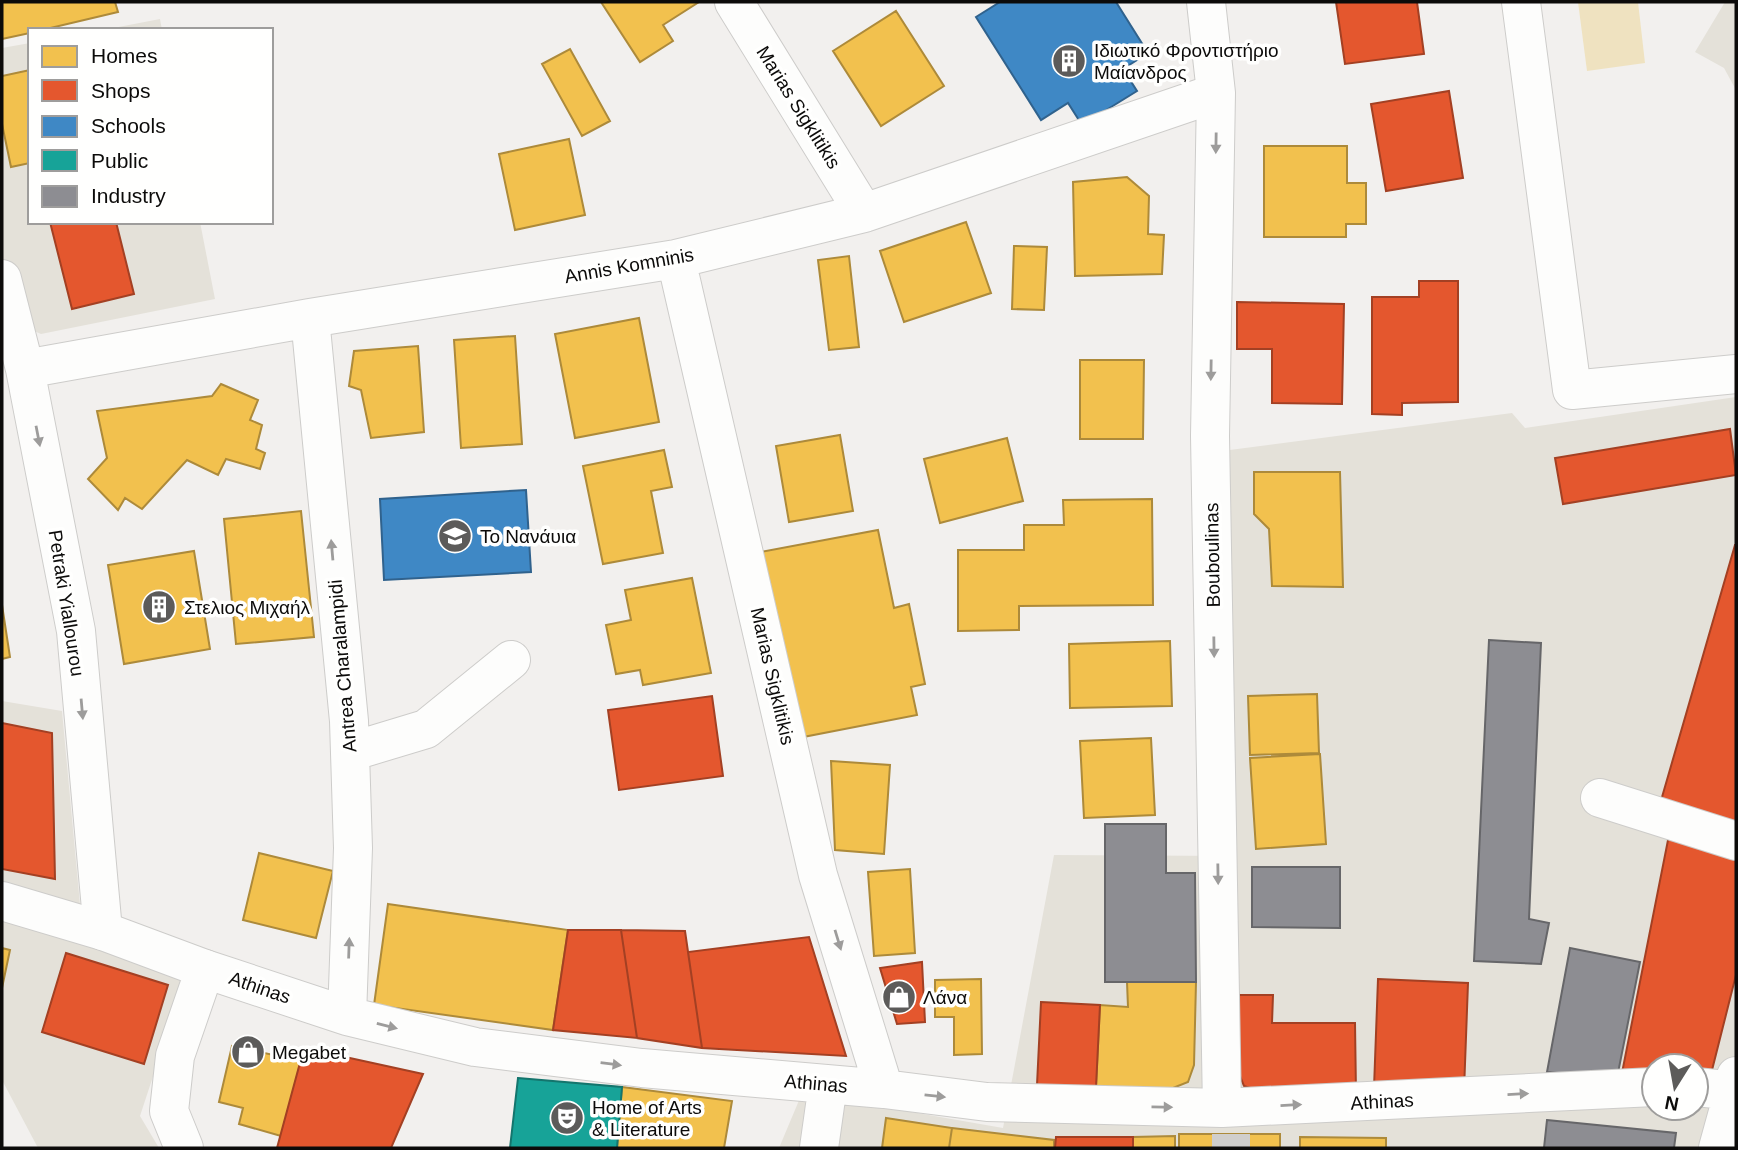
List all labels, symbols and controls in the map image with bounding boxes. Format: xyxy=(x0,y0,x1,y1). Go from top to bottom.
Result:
legend xyxy=(28,28,273,224)
place label: Ιδιωτικό Φροντιστήριο Μαίανδρος xyxy=(1094,40,1279,83)
street label: Marias Sigklitikis xyxy=(752,42,845,172)
building icon: Ιδιωτικό Φροντιστήριο Μαίανδρος xyxy=(1050,42,1088,80)
text: Homes xyxy=(91,44,158,67)
text: Shops xyxy=(91,79,151,102)
text: Schools xyxy=(91,114,166,137)
one-way arrow xyxy=(1210,132,1221,154)
text: Public xyxy=(91,149,148,172)
text: Industry xyxy=(91,184,166,207)
street label: Annis Komninis xyxy=(563,244,695,287)
one-way arrow xyxy=(1206,360,1217,382)
one-way arrow xyxy=(33,425,44,447)
street label: Bouboulinas xyxy=(1201,503,1224,607)
school or university icon: Το Νανάυια xyxy=(436,517,474,555)
place label: Το Νανάυια xyxy=(480,526,576,547)
street label: Petraki Yiallourou xyxy=(45,528,88,678)
one-way arrow xyxy=(326,539,337,561)
street label: Antrea Charalampidi xyxy=(324,579,361,753)
building icon: Στελιος Μιχαήλ xyxy=(140,588,178,626)
place label: Στελιος Μιχαήλ xyxy=(184,597,311,618)
street label: Marias Sigklitikis xyxy=(746,605,799,747)
one-way arrow xyxy=(1208,636,1220,658)
one-way arrow xyxy=(77,698,88,720)
one-way arrow xyxy=(1212,863,1224,885)
one-way arrow xyxy=(834,930,844,951)
one-way arrow xyxy=(344,937,355,959)
street label: Athinas xyxy=(226,967,293,1008)
shop icon: Λάνα xyxy=(880,978,918,1016)
place label: Λάνα xyxy=(923,987,967,1008)
one-way arrow xyxy=(376,1021,398,1032)
shop icon: Megabet xyxy=(229,1033,267,1071)
place label: Megabet xyxy=(272,1042,347,1063)
north arrow xyxy=(1640,1052,1710,1122)
one-way arrow xyxy=(600,1059,622,1070)
street label: Athinas xyxy=(783,1070,848,1097)
one-way arrow xyxy=(1507,1088,1529,1099)
street label: Athinas xyxy=(1350,1089,1414,1114)
one-way arrow xyxy=(924,1091,946,1102)
text: N xyxy=(1663,1092,1681,1115)
place label: Home of Arts & Literature xyxy=(592,1097,702,1140)
theatre icon: Home of Arts & Literature xyxy=(548,1099,586,1137)
one-way arrow xyxy=(1280,1100,1302,1111)
one-way arrow xyxy=(1151,1101,1173,1113)

